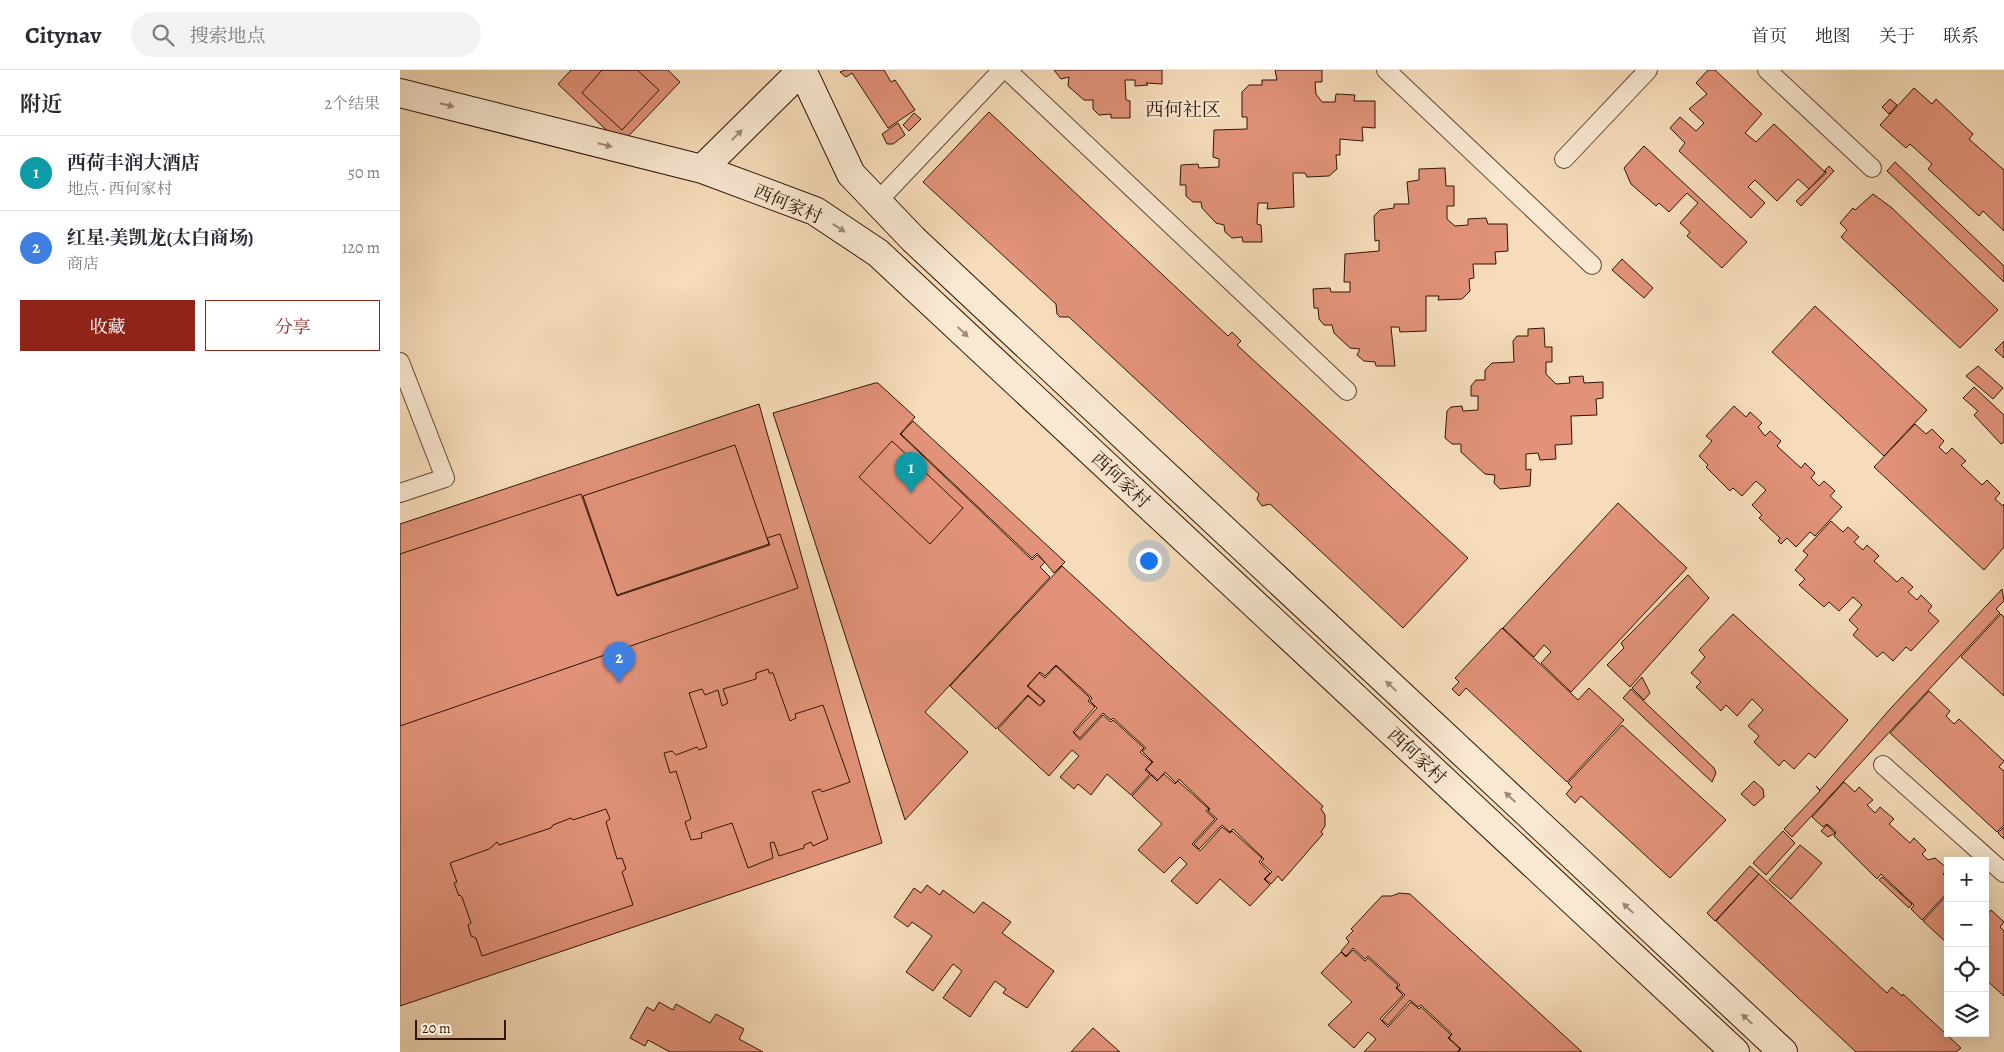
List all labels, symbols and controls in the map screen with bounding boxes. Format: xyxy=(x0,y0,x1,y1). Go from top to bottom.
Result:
search box xyxy=(131,12,481,57)
text: Citynav xyxy=(25,19,101,51)
icon: search xyxy=(149,21,177,49)
text: 搜索地点 xyxy=(189,23,265,49)
text: 首页 xyxy=(1751,24,1787,48)
text: 地图 xyxy=(1815,24,1851,48)
text: 关于 xyxy=(1879,24,1915,48)
text: 联系 xyxy=(1943,24,1979,48)
text: 附近 xyxy=(20,90,62,118)
text: 2个结果 xyxy=(324,93,380,115)
district label: 西何社区 xyxy=(1145,97,1221,123)
one-way arrow xyxy=(440,101,455,109)
one-way arrow xyxy=(731,129,743,141)
one-way arrow xyxy=(597,141,612,149)
text: 西荷丰润大酒店 xyxy=(67,150,200,176)
text: 1 xyxy=(33,162,39,184)
text: 50 m xyxy=(348,162,380,184)
text: 地点 · 西何家村 xyxy=(67,178,173,200)
street label: 西何家村 xyxy=(750,179,826,229)
one-way arrow xyxy=(833,223,846,232)
text: 红星·美凯龙(太白商场) xyxy=(67,225,254,251)
text: 2 xyxy=(32,237,40,259)
text: 120 m xyxy=(342,237,380,259)
text: 商店 xyxy=(67,253,99,275)
button: 收藏 xyxy=(20,300,195,351)
button: 分享 xyxy=(205,300,380,351)
one-way arrow xyxy=(957,326,969,338)
street label: 西何家村 xyxy=(1086,447,1156,513)
pin: 1 xyxy=(895,452,927,493)
your location xyxy=(1136,548,1162,574)
pin: 2 xyxy=(603,642,635,683)
one-way arrow xyxy=(1385,680,1397,692)
street label: 西何家村 xyxy=(1382,723,1452,789)
one-way arrow xyxy=(1504,791,1516,803)
map controls xyxy=(1944,857,1989,1037)
button: + xyxy=(1944,857,1989,902)
one-way arrow xyxy=(1623,902,1635,914)
button: − xyxy=(1944,902,1989,947)
button: locate xyxy=(1944,947,1989,992)
button: layers xyxy=(1944,992,1989,1037)
one-way arrow xyxy=(1742,1013,1754,1025)
scale bar xyxy=(415,1017,506,1040)
text: 20 m xyxy=(422,1019,451,1038)

